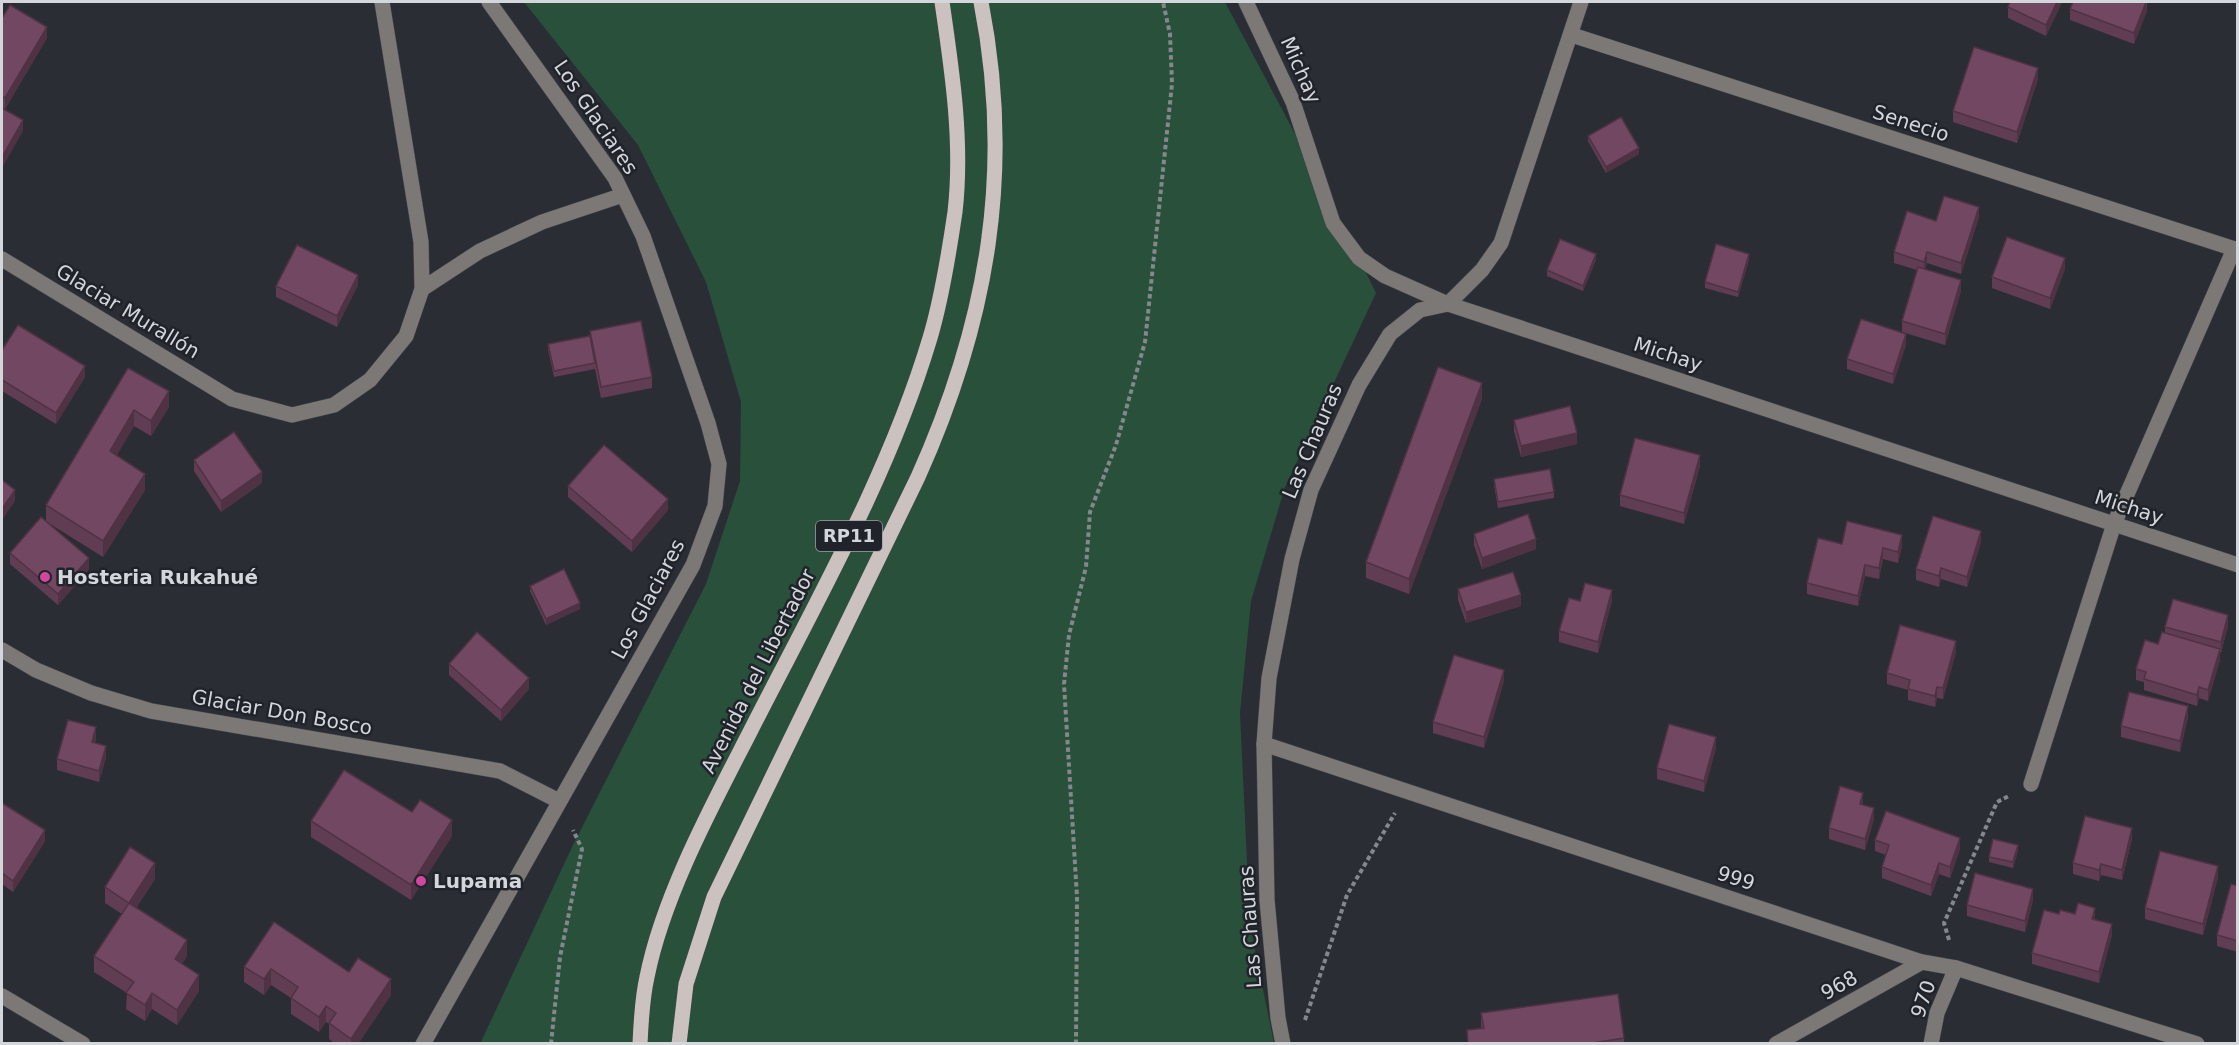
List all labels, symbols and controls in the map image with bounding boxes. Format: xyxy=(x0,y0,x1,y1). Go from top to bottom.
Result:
street label: Michay xyxy=(1276,33,1326,107)
street label: Los Glaciares xyxy=(549,55,643,179)
street label: Senecio xyxy=(1870,99,1952,147)
street label: Glaciar Murallón xyxy=(52,259,204,363)
street label: Michay xyxy=(1631,332,1705,376)
street label: Las Chauras xyxy=(1277,380,1347,502)
street label: Michay xyxy=(2092,485,2166,529)
road number: RP11 xyxy=(816,521,882,551)
street label: Los Glaciares xyxy=(606,535,690,663)
street label: Avenida del Libertador xyxy=(696,564,820,777)
place label: Hosteria Rukahué xyxy=(57,565,258,589)
marker: Hosteria Rukahué xyxy=(38,570,52,584)
street label: Glaciar Don Bosco xyxy=(190,684,374,740)
street label: 999 xyxy=(1714,861,1758,895)
street label: Las Chauras xyxy=(1234,865,1266,989)
place label: Lupama xyxy=(433,869,522,893)
marker: Lupama xyxy=(414,874,428,888)
street label: 968 xyxy=(1816,965,1862,1005)
street label: 970 xyxy=(1905,977,1941,1021)

